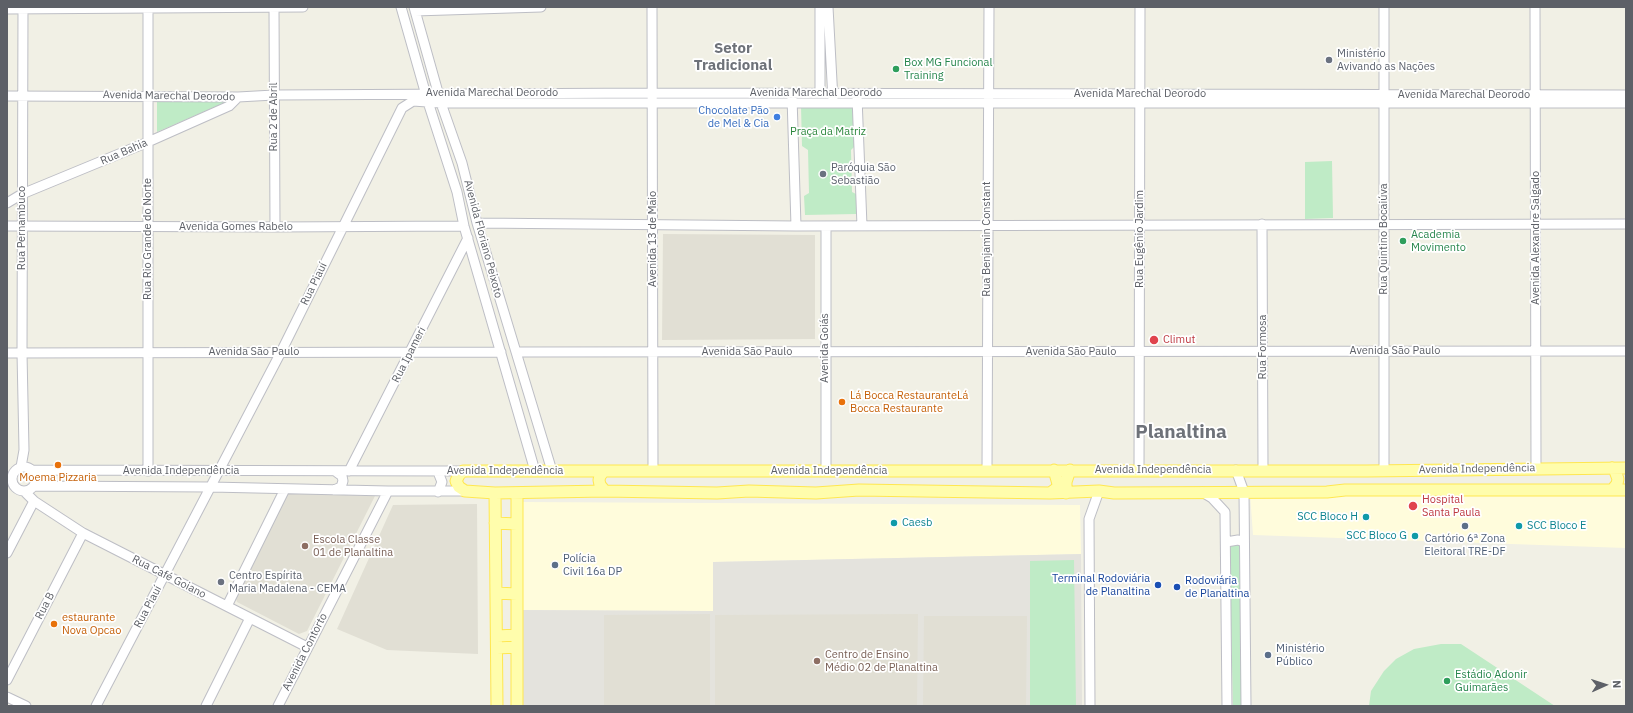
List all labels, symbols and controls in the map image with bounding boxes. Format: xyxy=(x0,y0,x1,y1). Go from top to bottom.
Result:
district label: Setor Tradicional xyxy=(694,40,772,75)
place label: Ministério Avivando as Nações xyxy=(1337,47,1435,73)
marker: Ministério Avivando as Nações xyxy=(1324,55,1334,65)
place label: Box MG Funcional Training xyxy=(904,56,992,82)
marker: Box MG Funcional Training xyxy=(891,64,901,74)
street label: Rua 2 de Abril xyxy=(267,82,281,152)
street label: Avenida Marechal Deorodo xyxy=(426,86,558,100)
street label: Avenida Marechal Deorodo xyxy=(750,86,882,100)
street label: Avenida Marechal Deorodo xyxy=(1074,87,1206,101)
street label: Avenida Marechal Deorodo xyxy=(103,88,235,104)
street label: Avenida Marechal Deorodo xyxy=(1398,88,1530,102)
place label: Chocolate Pão de Mel & Cia xyxy=(698,104,769,130)
marker: Chocolate Pão de Mel & Cia xyxy=(772,112,782,122)
park label: Praça da Matriz xyxy=(790,125,866,139)
street label: Rua Bahia xyxy=(99,136,149,168)
place label: Paróquia São Sebastião xyxy=(831,161,896,187)
marker: Paróquia São Sebastião xyxy=(818,169,828,179)
street label: Avenida Alexandre Salgado xyxy=(1529,171,1543,305)
street label: Rua Rio Grande do Norte xyxy=(141,178,155,300)
street label: Avenida Floriano Peixoto xyxy=(461,178,505,300)
street label: Rua Benjamin Constant xyxy=(980,181,994,297)
street label: Rua Quintino Bocaiúva xyxy=(1377,183,1391,295)
street label: Rua Pernambuco xyxy=(15,186,29,270)
street label: Rua Eugênio Jardim xyxy=(1133,190,1147,288)
street label: Avenida 13 de Maio xyxy=(646,191,660,287)
street label: Avenida Gomes Rabelo xyxy=(179,220,293,234)
place label: Academia Movimento xyxy=(1411,228,1466,254)
marker: Academia Movimento xyxy=(1398,236,1408,246)
street label: Rua Piauí xyxy=(298,260,330,308)
street label: Avenida Goiás xyxy=(818,313,832,383)
street label: Rua Formosa xyxy=(1256,315,1270,379)
street label: Rua Ipameri xyxy=(389,325,429,385)
place label: Climut xyxy=(1163,333,1195,347)
marker: Climut xyxy=(1148,334,1160,346)
street label: Avenida São Paulo xyxy=(1350,344,1440,358)
street label: Avenida São Paulo xyxy=(209,345,299,359)
street label: Avenida São Paulo xyxy=(702,345,792,359)
street label: Avenida São Paulo xyxy=(1026,345,1116,359)
place label: Lá Bocca RestauranteLá Bocca Restaurante xyxy=(850,389,968,415)
marker: Lá Bocca RestauranteLá Bocca Restaurante xyxy=(837,397,847,407)
district label: Planaltina xyxy=(1135,422,1227,444)
marker: Moema Pizzaria xyxy=(53,460,63,470)
street label: Avenida Independência xyxy=(1419,461,1535,477)
street label: Avenida Independência xyxy=(1095,463,1211,477)
street label: Avenida Independência xyxy=(123,464,239,478)
street label: Avenida Independência xyxy=(447,464,563,478)
street label: Avenida Independência xyxy=(771,464,887,478)
place label: Moema Pizzaria xyxy=(19,471,97,485)
place label: Hospital Santa Paula xyxy=(1422,493,1480,519)
marker: Hospital Santa Paula xyxy=(1407,500,1419,512)
place label: SCC Bloco H xyxy=(1297,510,1358,524)
marker: SCC Bloco H xyxy=(1361,512,1371,522)
place label: Caesb xyxy=(902,516,932,530)
marker: Caesb xyxy=(889,518,899,528)
place label: SCC Bloco E xyxy=(1527,519,1586,533)
marker: Cartório 6ª Zona Eleitoral TRE-DF xyxy=(1460,521,1470,531)
marker: SCC Bloco E xyxy=(1514,521,1524,531)
place label: SCC Bloco G xyxy=(1346,529,1407,543)
marker: SCC Bloco G xyxy=(1410,531,1420,541)
place label: Cartório 6ª Zona Eleitoral TRE-DF xyxy=(1424,532,1506,558)
place label: Escola Classe 01 de Planaltina xyxy=(313,533,393,559)
marker: Escola Classe 01 de Planaltina xyxy=(300,541,310,551)
place label: Polícia Civil 16a DP xyxy=(563,552,622,578)
street label: Rua Café Goiano xyxy=(130,553,208,601)
marker: Polícia Civil 16a DP xyxy=(550,560,560,570)
place label: Centro Espírita Maria Madalena - CEMA xyxy=(229,569,346,595)
place label: Terminal Rodoviária de Planaltina xyxy=(1052,572,1150,598)
place label: Rodoviária de Planaltina xyxy=(1185,574,1249,600)
marker: Centro Espírita Maria Madalena - CEMA xyxy=(216,577,226,587)
marker: Terminal Rodoviária de Planaltina xyxy=(1153,580,1163,590)
marker: Rodoviária de Planaltina xyxy=(1172,582,1182,592)
street label: Rua Piauí xyxy=(131,584,165,630)
street label: Rua B xyxy=(33,590,57,622)
place label: estaurante Nova Opcao xyxy=(62,611,121,637)
street label: Avenida Contorto xyxy=(280,611,330,693)
marker: estaurante Nova Opcao xyxy=(49,619,59,629)
place label: Ministério Público xyxy=(1276,642,1325,668)
place label: Centro de Ensino Médio 02 de Planaltina xyxy=(825,648,938,674)
marker: Ministério Público xyxy=(1263,650,1273,660)
marker: Centro de Ensino Médio 02 de Planaltina xyxy=(812,656,822,666)
north arrow xyxy=(1585,665,1625,705)
place label: Estádio Adonir Guimarães xyxy=(1455,668,1527,694)
marker: Estádio Adonir Guimarães xyxy=(1442,676,1452,686)
text: N xyxy=(1610,680,1624,689)

